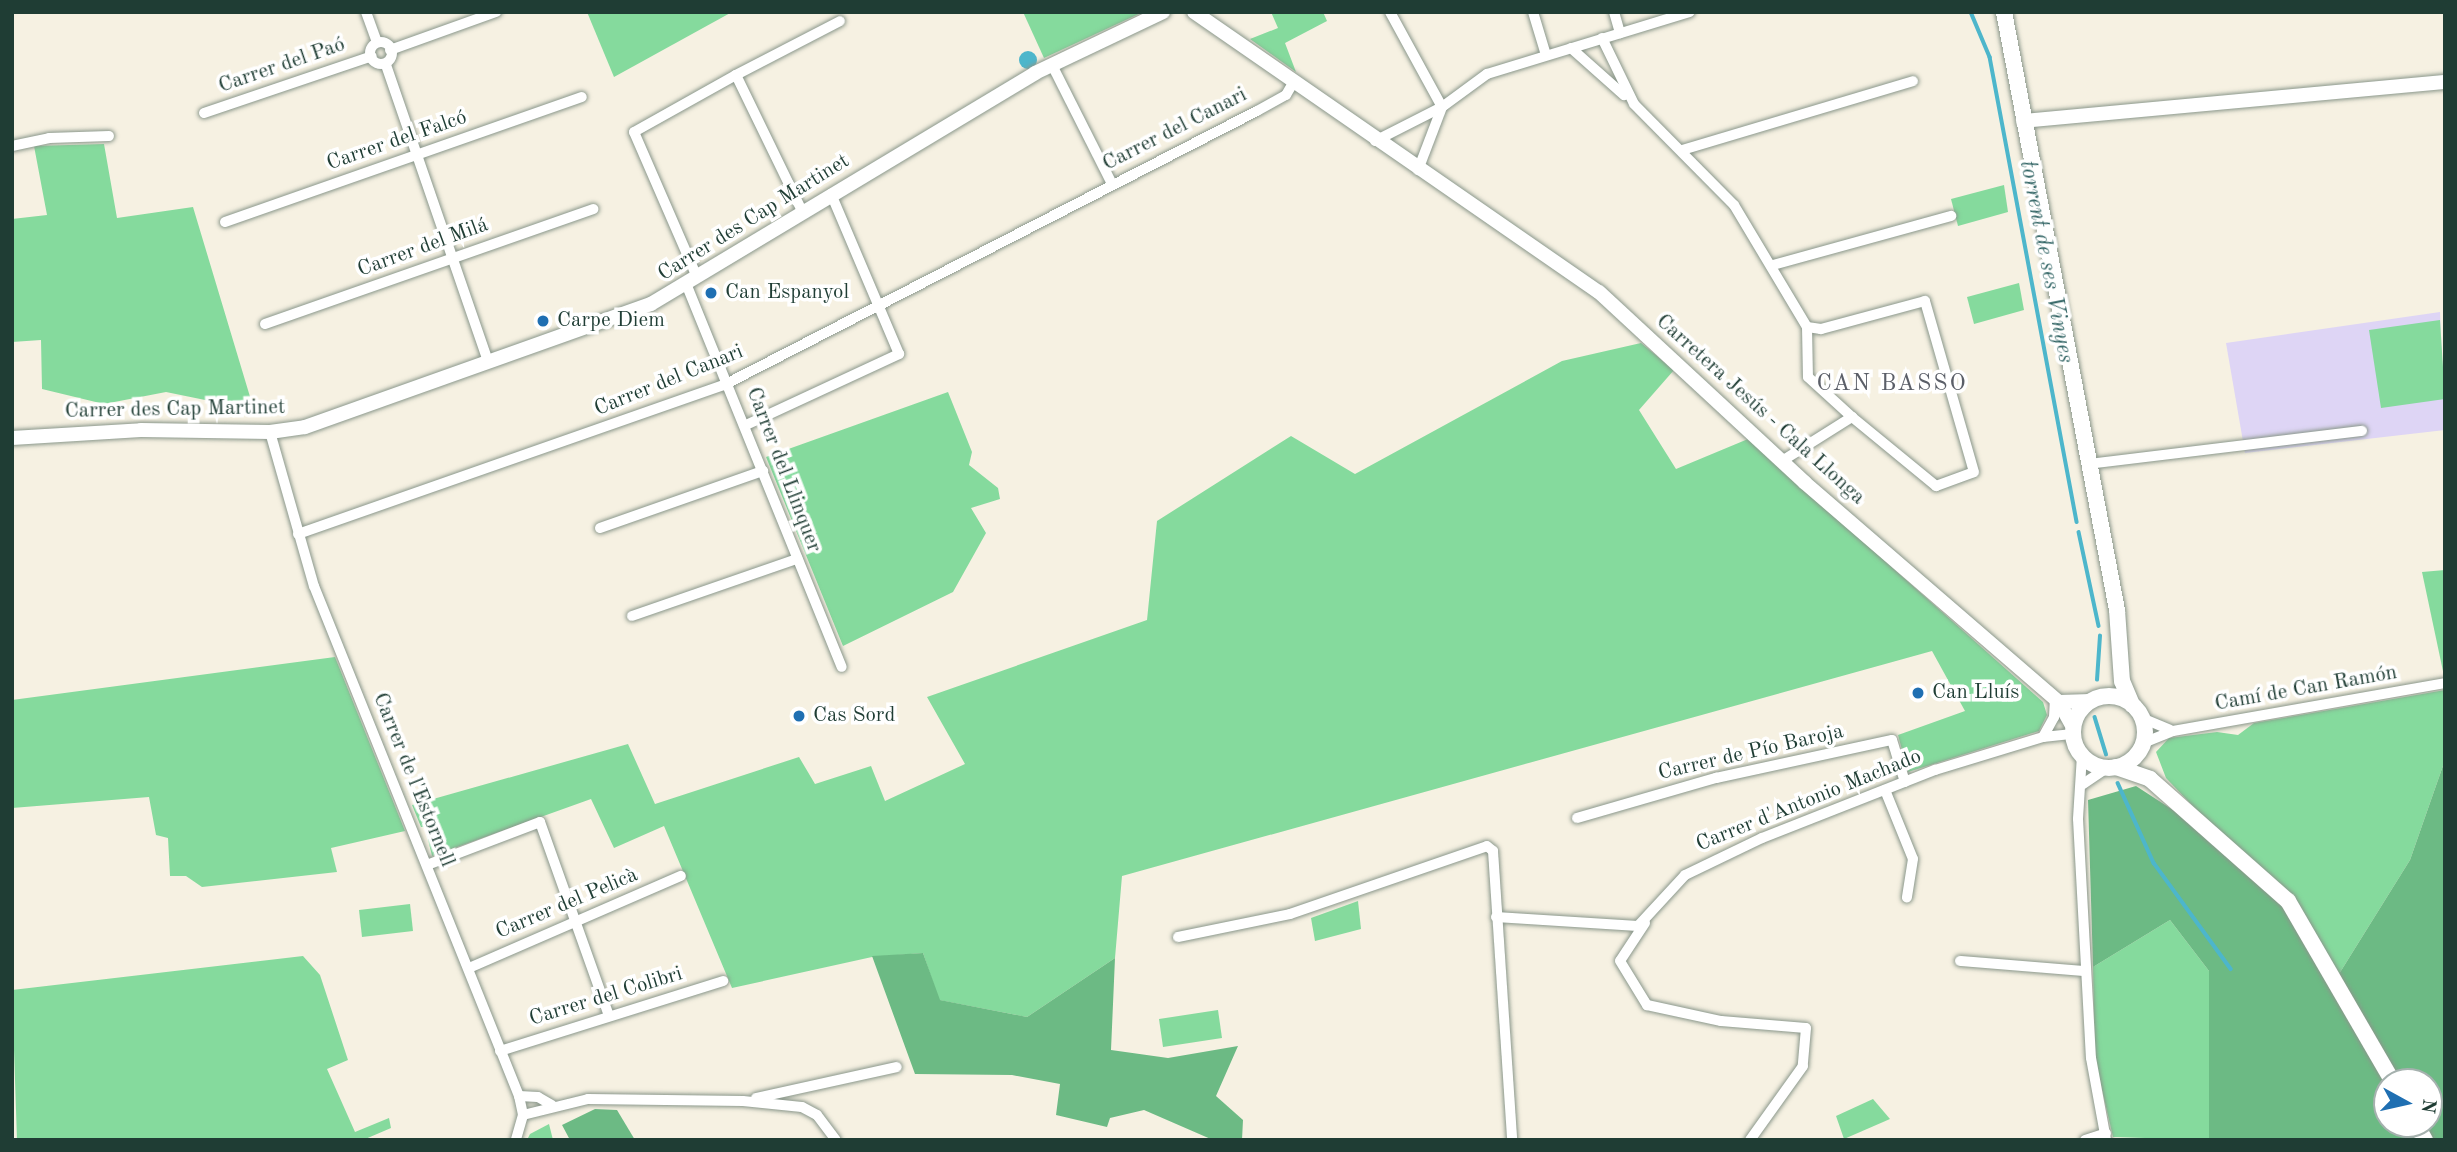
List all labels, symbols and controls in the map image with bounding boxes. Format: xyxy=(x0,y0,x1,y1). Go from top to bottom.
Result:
street label: Carrer del Paó xyxy=(215,33,349,99)
street label: Carrer del Canari xyxy=(1099,83,1251,177)
street label: Carrer del Falcó xyxy=(324,105,470,177)
street label: Carrer des Cap Martinet xyxy=(654,149,854,287)
water label: torrent de ses Vinyes xyxy=(2013,158,2079,366)
street label: Carrer del Milá xyxy=(354,213,492,283)
place label: Can Espanyol xyxy=(725,280,849,306)
marker: Can Espanyol xyxy=(703,285,719,301)
place label: Carpe Diem xyxy=(557,308,665,334)
street label: Carretera Jesús - Cala Llonga xyxy=(1650,309,1870,511)
marker: Carpe Diem xyxy=(535,313,551,329)
street label: Carrer del Canari xyxy=(591,340,747,422)
district label: CAN BASSO xyxy=(1818,370,1966,398)
street label: Carrer del Llinquer xyxy=(740,384,826,556)
street label: Carrer des Cap Martinet xyxy=(65,395,285,425)
street label: Camí de Can Ramón xyxy=(2213,661,2399,717)
place label: Can Lluís xyxy=(1932,680,2019,706)
marker: Can Lluís xyxy=(1910,685,1926,701)
street label: Carrer de l'Estornell xyxy=(367,689,459,871)
place label: Cas Sord xyxy=(813,703,895,729)
marker: Cas Sord xyxy=(791,708,807,724)
street label: Carrer de Pío Baroja xyxy=(1656,719,1846,787)
street label: Carrer d'Antonio Machado xyxy=(1693,744,1925,858)
street label: Carrer del Pelicà xyxy=(492,863,642,945)
street label: Carrer del Colibri xyxy=(526,962,686,1032)
north arrow xyxy=(2373,1068,2443,1138)
text: N xyxy=(2417,1097,2438,1114)

